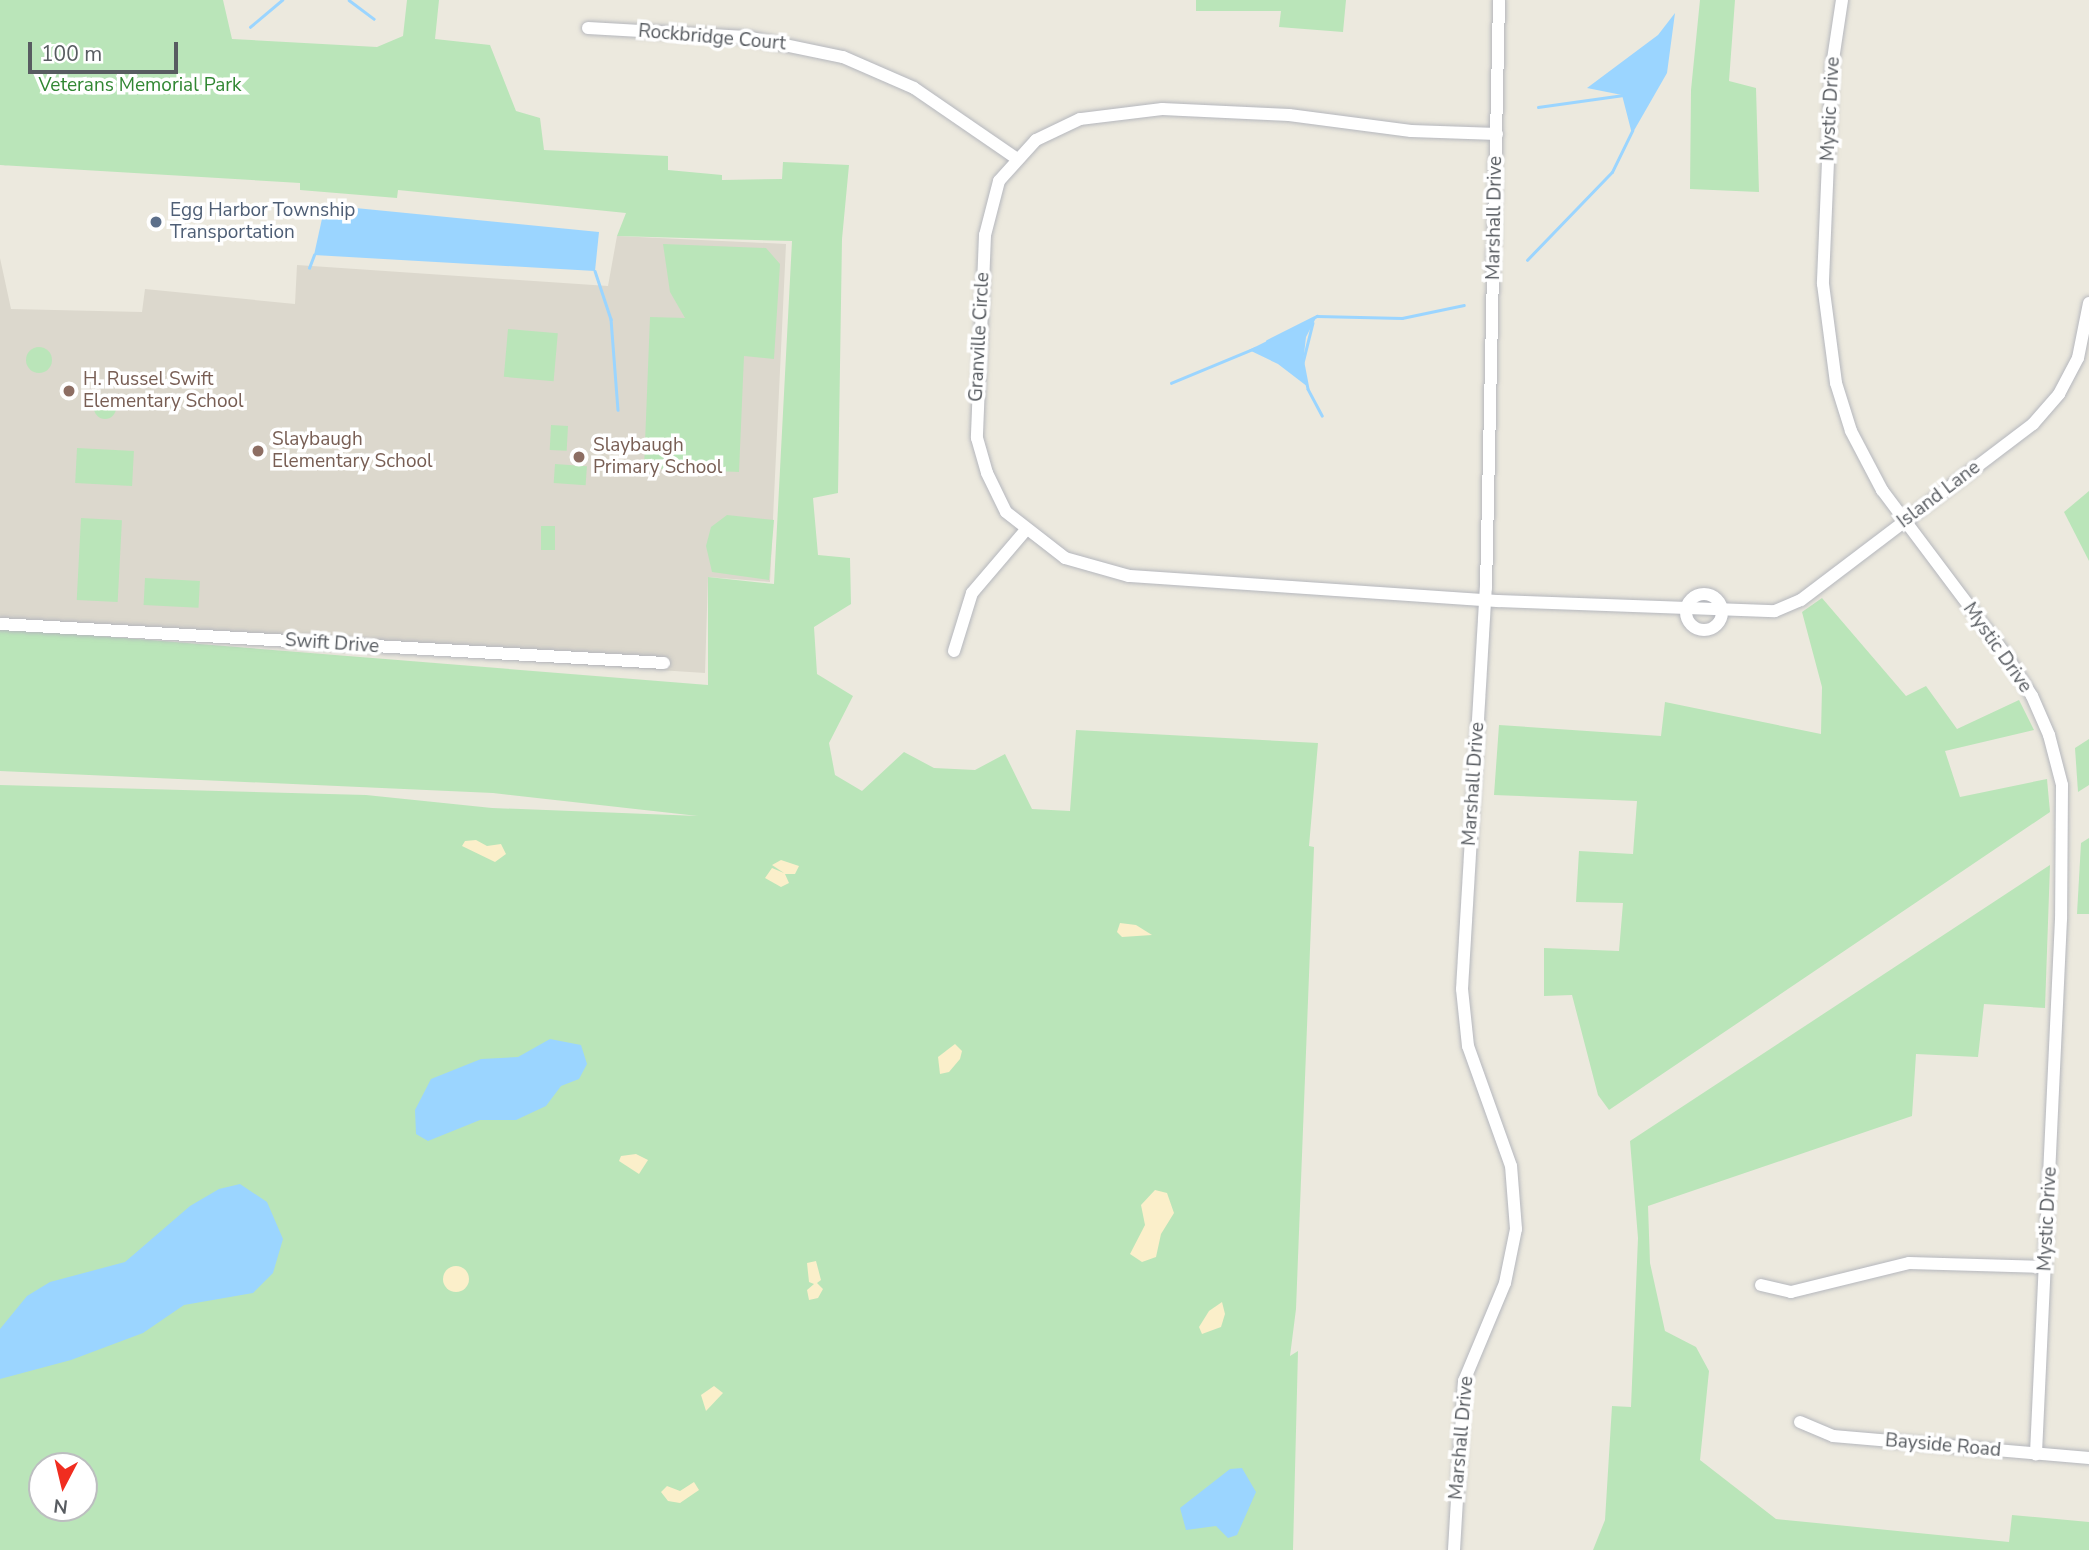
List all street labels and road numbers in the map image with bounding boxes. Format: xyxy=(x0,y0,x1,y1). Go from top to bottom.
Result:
street label: Rockbridge Court xyxy=(637,20,787,56)
street label: Mystic Drive xyxy=(1817,56,1845,162)
street label: Marshall Drive xyxy=(1483,156,1507,280)
street label: Granville Circle xyxy=(965,272,995,402)
street label: Island Lane xyxy=(1893,456,1985,534)
street label: Mystic Drive xyxy=(1958,599,2036,697)
street label: Swift Drive xyxy=(284,629,380,659)
street label: Marshall Drive xyxy=(1458,721,1490,847)
street label: Mystic Drive xyxy=(2034,1166,2062,1272)
street label: Marshall Drive xyxy=(1445,1375,1479,1501)
street label: Bayside Road xyxy=(1884,1430,2002,1462)

